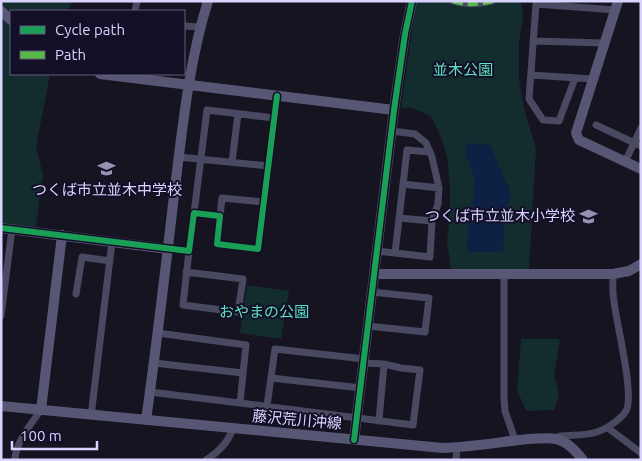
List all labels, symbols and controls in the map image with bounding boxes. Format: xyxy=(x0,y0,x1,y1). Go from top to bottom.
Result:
legend xyxy=(10,10,185,75)
text: Cycle path xyxy=(55,21,125,38)
text: Path xyxy=(55,46,86,63)
park label: 並木公園 xyxy=(433,61,493,78)
school or university icon: つくば市立並木中学校 xyxy=(97,159,117,179)
place label: つくば市立並木中学校 xyxy=(32,181,182,198)
school or university icon: つくば市立並木小学校 xyxy=(579,206,599,226)
place label: つくば市立並木小学校 xyxy=(425,207,575,224)
park label: おやまの公園 xyxy=(219,303,309,320)
street label: 藤沢荒川沖線 xyxy=(251,407,343,432)
scale bar xyxy=(12,418,98,450)
text: 100 m xyxy=(20,427,62,444)

